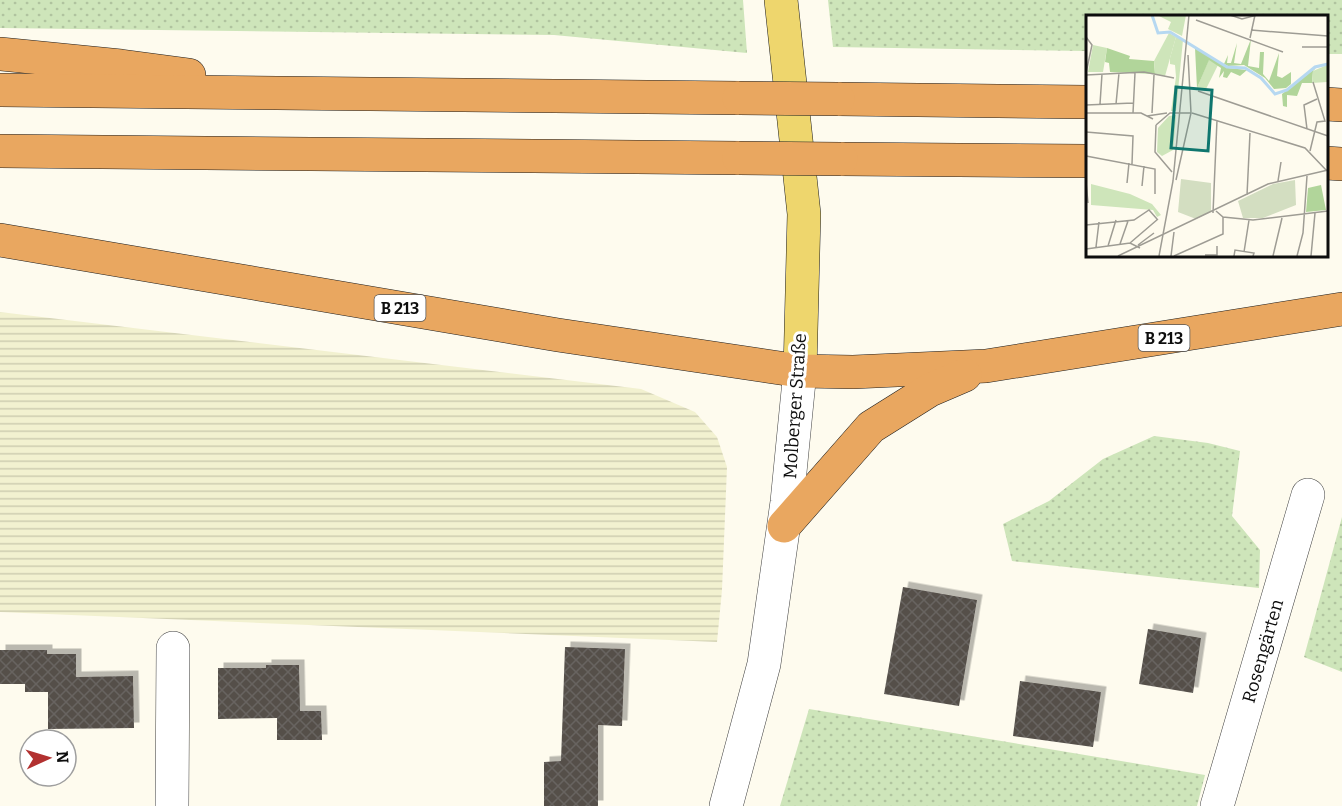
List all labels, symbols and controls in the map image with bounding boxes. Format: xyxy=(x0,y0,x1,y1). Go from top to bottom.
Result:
inset map xyxy=(1086,15,1327,256)
road number: B 213 xyxy=(374,295,426,321)
road number: B 213 xyxy=(1138,325,1190,351)
street label: Molberger Straße xyxy=(779,332,811,480)
street label: Rosengärten xyxy=(1238,596,1288,705)
north arrow xyxy=(18,728,78,788)
text: N xyxy=(53,750,72,764)

